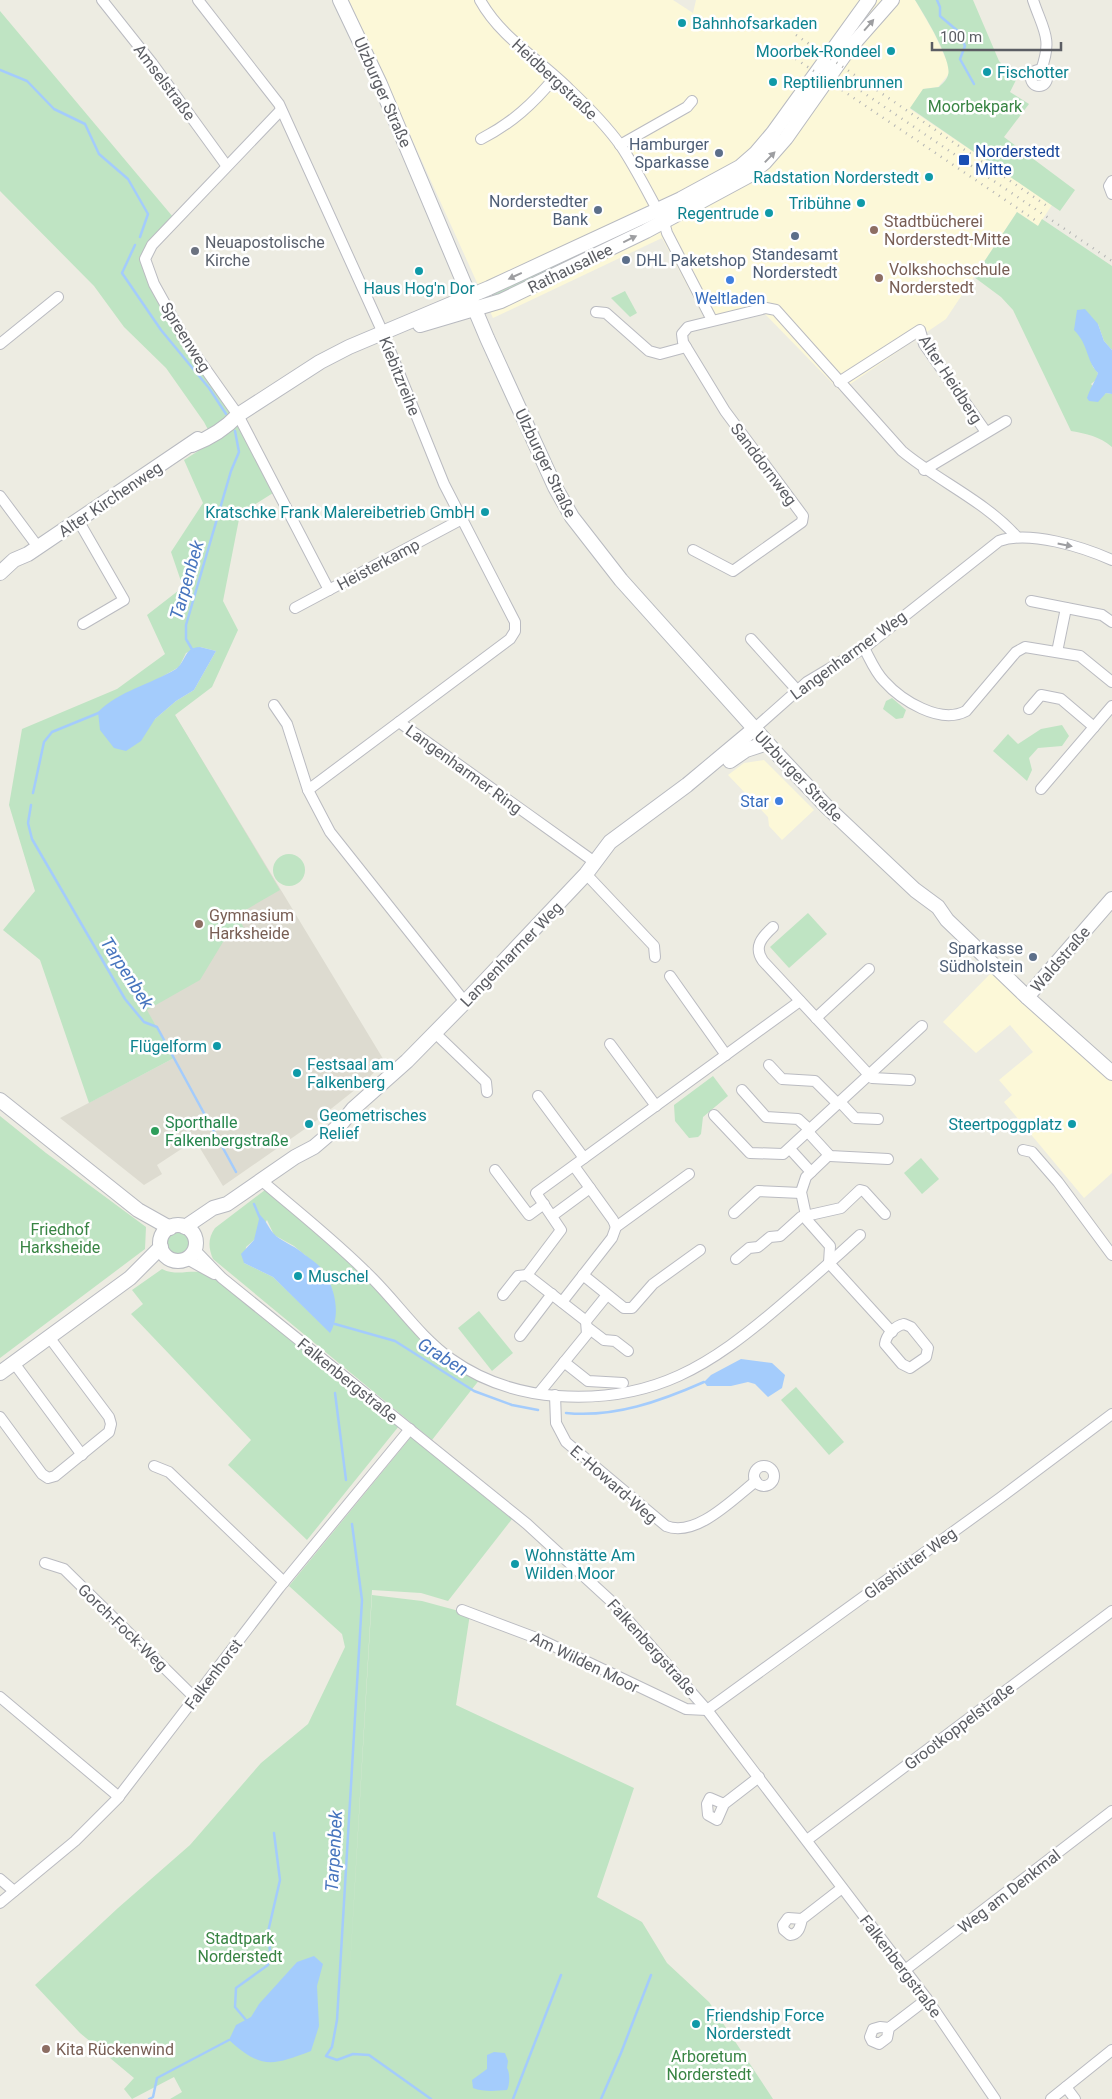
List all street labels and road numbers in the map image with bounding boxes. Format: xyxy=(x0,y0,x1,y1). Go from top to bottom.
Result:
street label: Ulzburger Straße xyxy=(350,34,415,150)
street label: Heidbergstraße xyxy=(508,35,601,124)
street label: Amselstraße xyxy=(130,40,199,124)
street label: Rathausallee xyxy=(525,240,616,297)
street label: Spreenweg xyxy=(157,299,215,376)
street label: Alter Heidberg xyxy=(915,331,986,427)
street label: Kiebitzreihe xyxy=(375,334,424,418)
street label: Ulzburger Straße xyxy=(511,406,580,521)
street label: Sanddornweg xyxy=(727,419,801,509)
street label: Alter Kirchenweg xyxy=(55,458,166,541)
street label: Heisterkamp xyxy=(334,535,423,594)
street label: Langenharmer Weg xyxy=(787,607,910,704)
street label: Langenharmer Ring xyxy=(402,721,525,818)
street label: Ulzburger Straße xyxy=(751,727,847,826)
street label: Langenharmer Weg xyxy=(456,898,566,1011)
street label: Waldstraße xyxy=(1027,923,1094,996)
street label: Falkenbergstraße xyxy=(294,1334,402,1427)
street label: E.-Howard-Weg xyxy=(566,1441,661,1527)
street label: Glashütter Weg xyxy=(861,1524,960,1603)
street label: Gorch-Fock-Weg xyxy=(74,1580,171,1675)
street label: Falkenbergstraße xyxy=(603,1595,700,1700)
street label: Am Wilden Moor xyxy=(527,1628,643,1697)
street label: Falkenhorst xyxy=(181,1635,246,1713)
street label: Grootkoppelstraße xyxy=(901,1679,1018,1774)
street label: Weg am Denkmal xyxy=(954,1846,1064,1937)
street label: Falkenbergstraße xyxy=(856,1911,945,2021)

